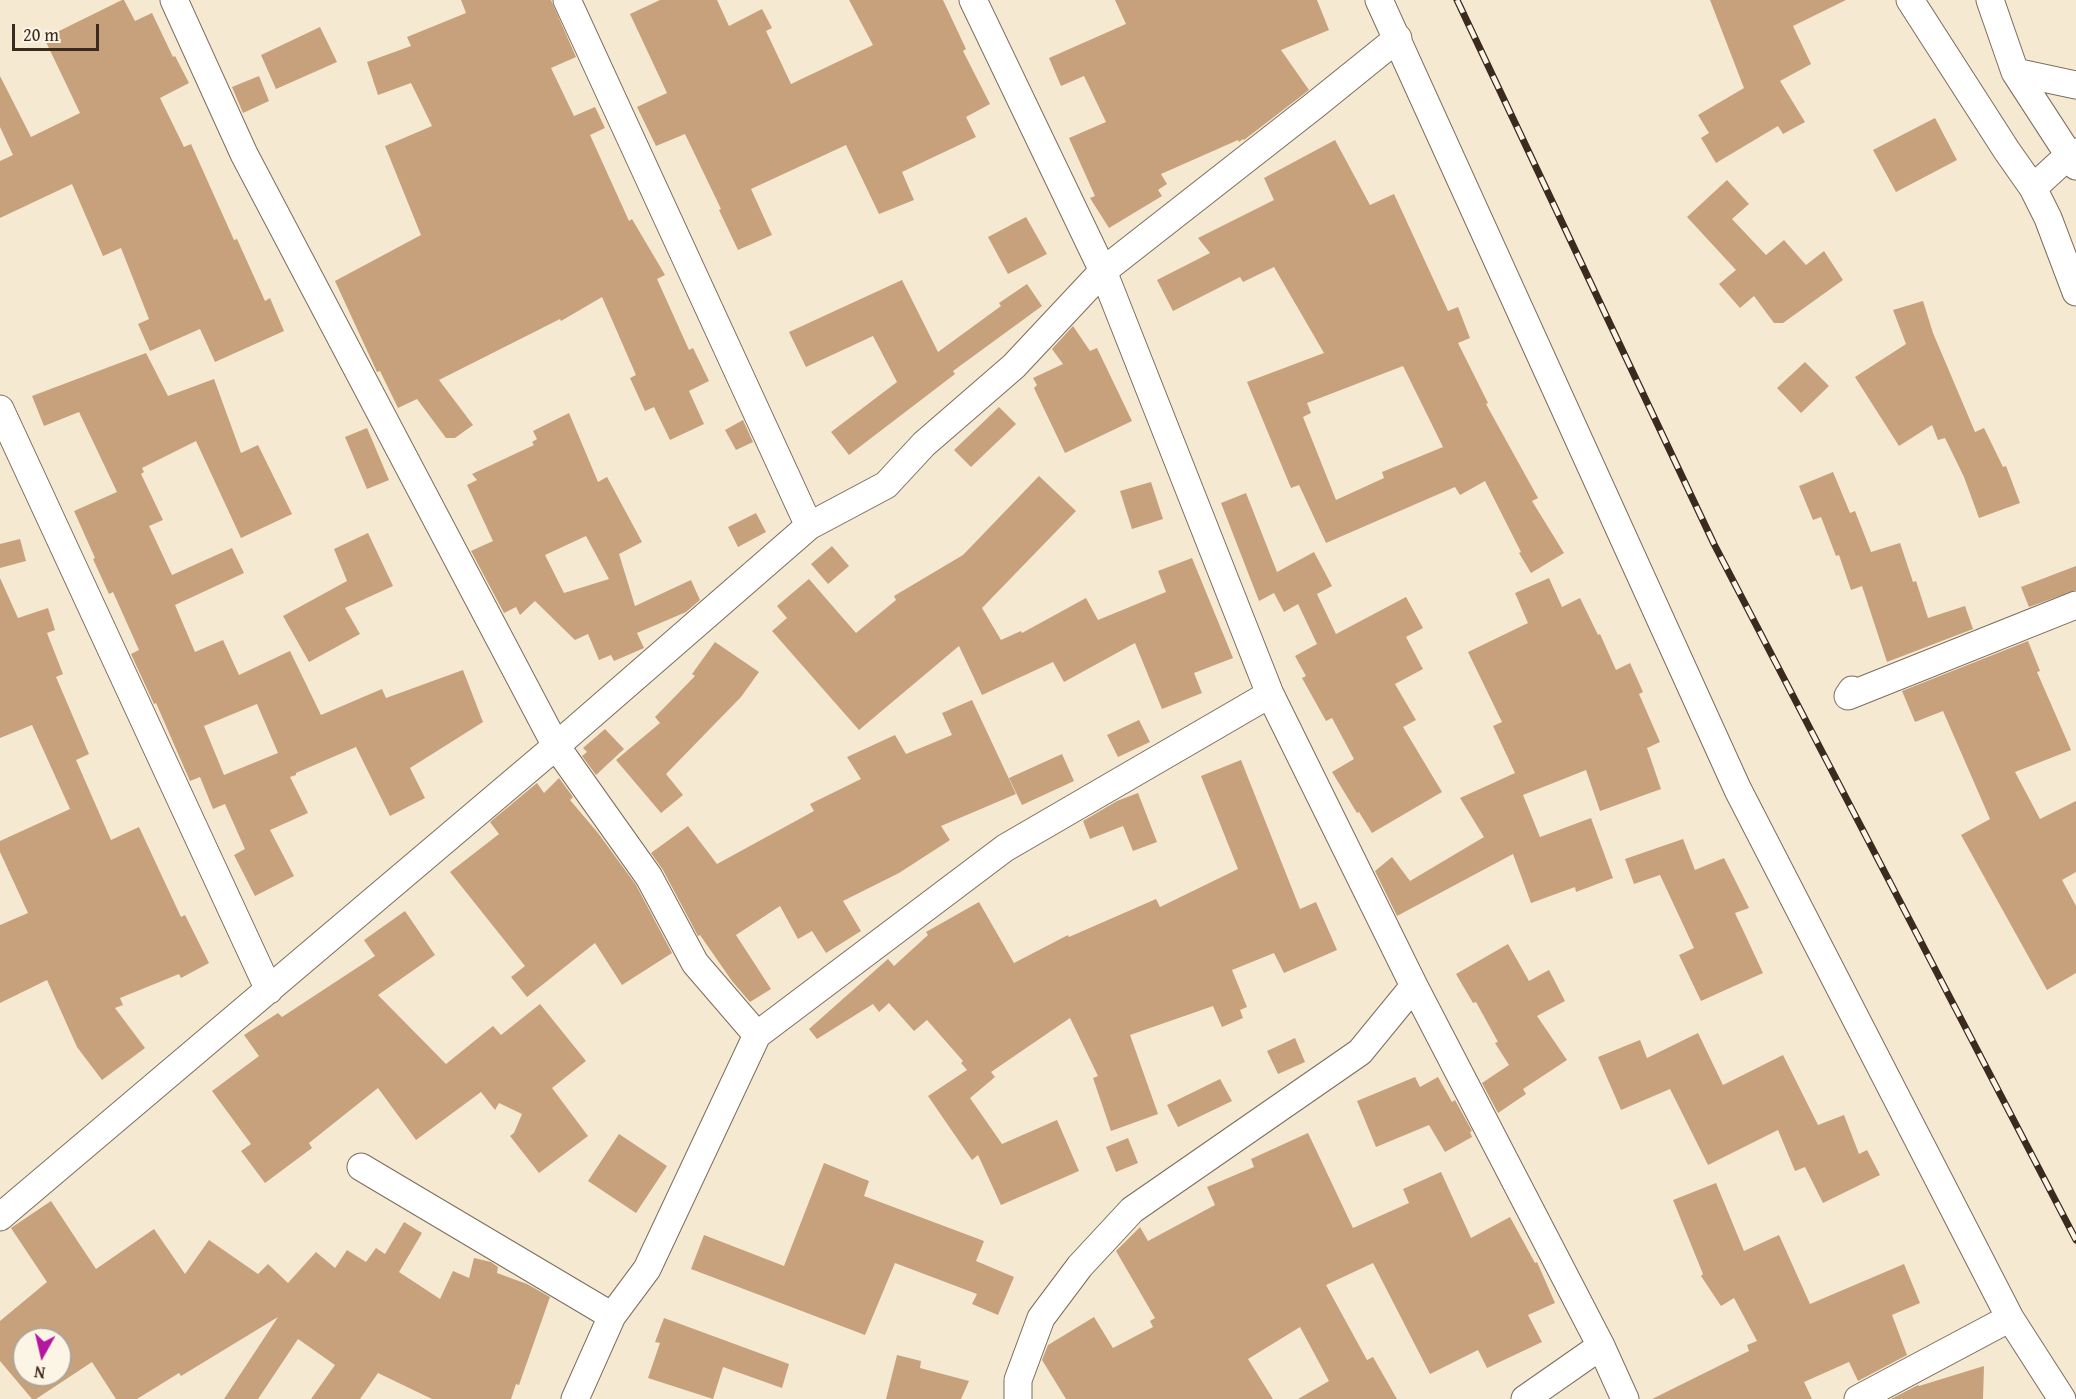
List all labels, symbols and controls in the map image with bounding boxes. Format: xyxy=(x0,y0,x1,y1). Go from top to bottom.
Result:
scale bar xyxy=(15,12,102,50)
text: 20 m xyxy=(23,21,59,48)
north arrow xyxy=(12,1327,72,1387)
text: N xyxy=(33,1360,47,1385)

